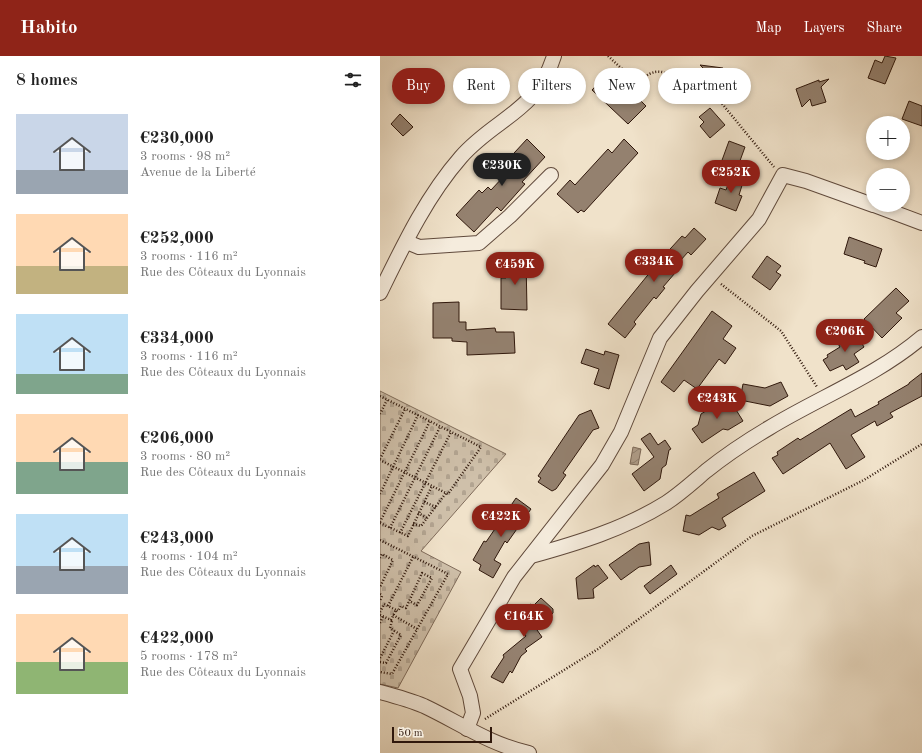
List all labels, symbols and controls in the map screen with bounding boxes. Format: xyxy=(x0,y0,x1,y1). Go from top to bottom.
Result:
text: Habito xyxy=(20,19,77,38)
text: Map xyxy=(756,21,782,35)
text: Layers xyxy=(804,21,845,35)
text: Share xyxy=(867,21,902,35)
chip: Buy xyxy=(392,68,445,104)
chip: Rent xyxy=(453,68,510,104)
chip: Filters xyxy=(518,68,586,104)
chip: New xyxy=(594,68,650,104)
chip: Apartment xyxy=(658,68,751,104)
icon: filters xyxy=(342,69,364,91)
text: 8 homes xyxy=(16,72,78,89)
map controls xyxy=(866,116,910,212)
button: + xyxy=(866,116,910,160)
icon: home xyxy=(48,130,96,178)
text: €230,000 xyxy=(140,130,214,147)
text: 3 rooms · 98 m² xyxy=(140,150,230,163)
pin: €230K xyxy=(474,153,530,187)
text: €230K xyxy=(482,159,522,172)
pin: €252K xyxy=(703,160,759,194)
text: Avenue de la Liberté xyxy=(140,166,256,179)
text: €252K xyxy=(711,166,751,179)
button: − xyxy=(866,168,910,212)
icon: home xyxy=(48,230,96,278)
text: €252,000 xyxy=(140,230,214,247)
pin: €334K xyxy=(626,249,682,283)
text: 3 rooms · 116 m² xyxy=(140,250,238,263)
pin: €459K xyxy=(487,252,543,286)
text: €334K xyxy=(634,255,674,268)
text: €459K xyxy=(495,258,535,271)
text: Rue des Côteaux du Lyonnais xyxy=(140,266,306,279)
pin: €206K xyxy=(817,319,873,353)
text: €206K xyxy=(825,325,865,338)
icon: home xyxy=(48,330,96,378)
text: €334,000 xyxy=(140,330,214,347)
text: 3 rooms · 116 m² xyxy=(140,350,238,363)
text: Rue des Côteaux du Lyonnais xyxy=(140,366,306,379)
pin: €243K xyxy=(689,386,745,420)
text: €243K xyxy=(697,392,737,405)
icon: home xyxy=(48,430,96,478)
text: €206,000 xyxy=(140,430,214,447)
text: 3 rooms · 80 m² xyxy=(140,450,230,463)
text: Rue des Côteaux du Lyonnais xyxy=(140,466,306,479)
pin: €422K xyxy=(473,504,529,538)
text: €422K xyxy=(481,510,521,523)
icon: home xyxy=(48,530,96,578)
text: €243,000 xyxy=(140,530,214,547)
text: 4 rooms · 104 m² xyxy=(140,550,238,563)
text: Rue des Côteaux du Lyonnais xyxy=(140,566,306,579)
pin: €164K xyxy=(496,604,552,638)
text: €164K xyxy=(504,610,544,623)
icon: home xyxy=(48,630,96,678)
text: €422,000 xyxy=(140,630,214,647)
text: 5 rooms · 178 m² xyxy=(140,650,238,663)
text: Rue des Côteaux du Lyonnais xyxy=(140,666,306,679)
scale bar xyxy=(392,725,492,744)
text: 50 m xyxy=(398,728,423,739)

